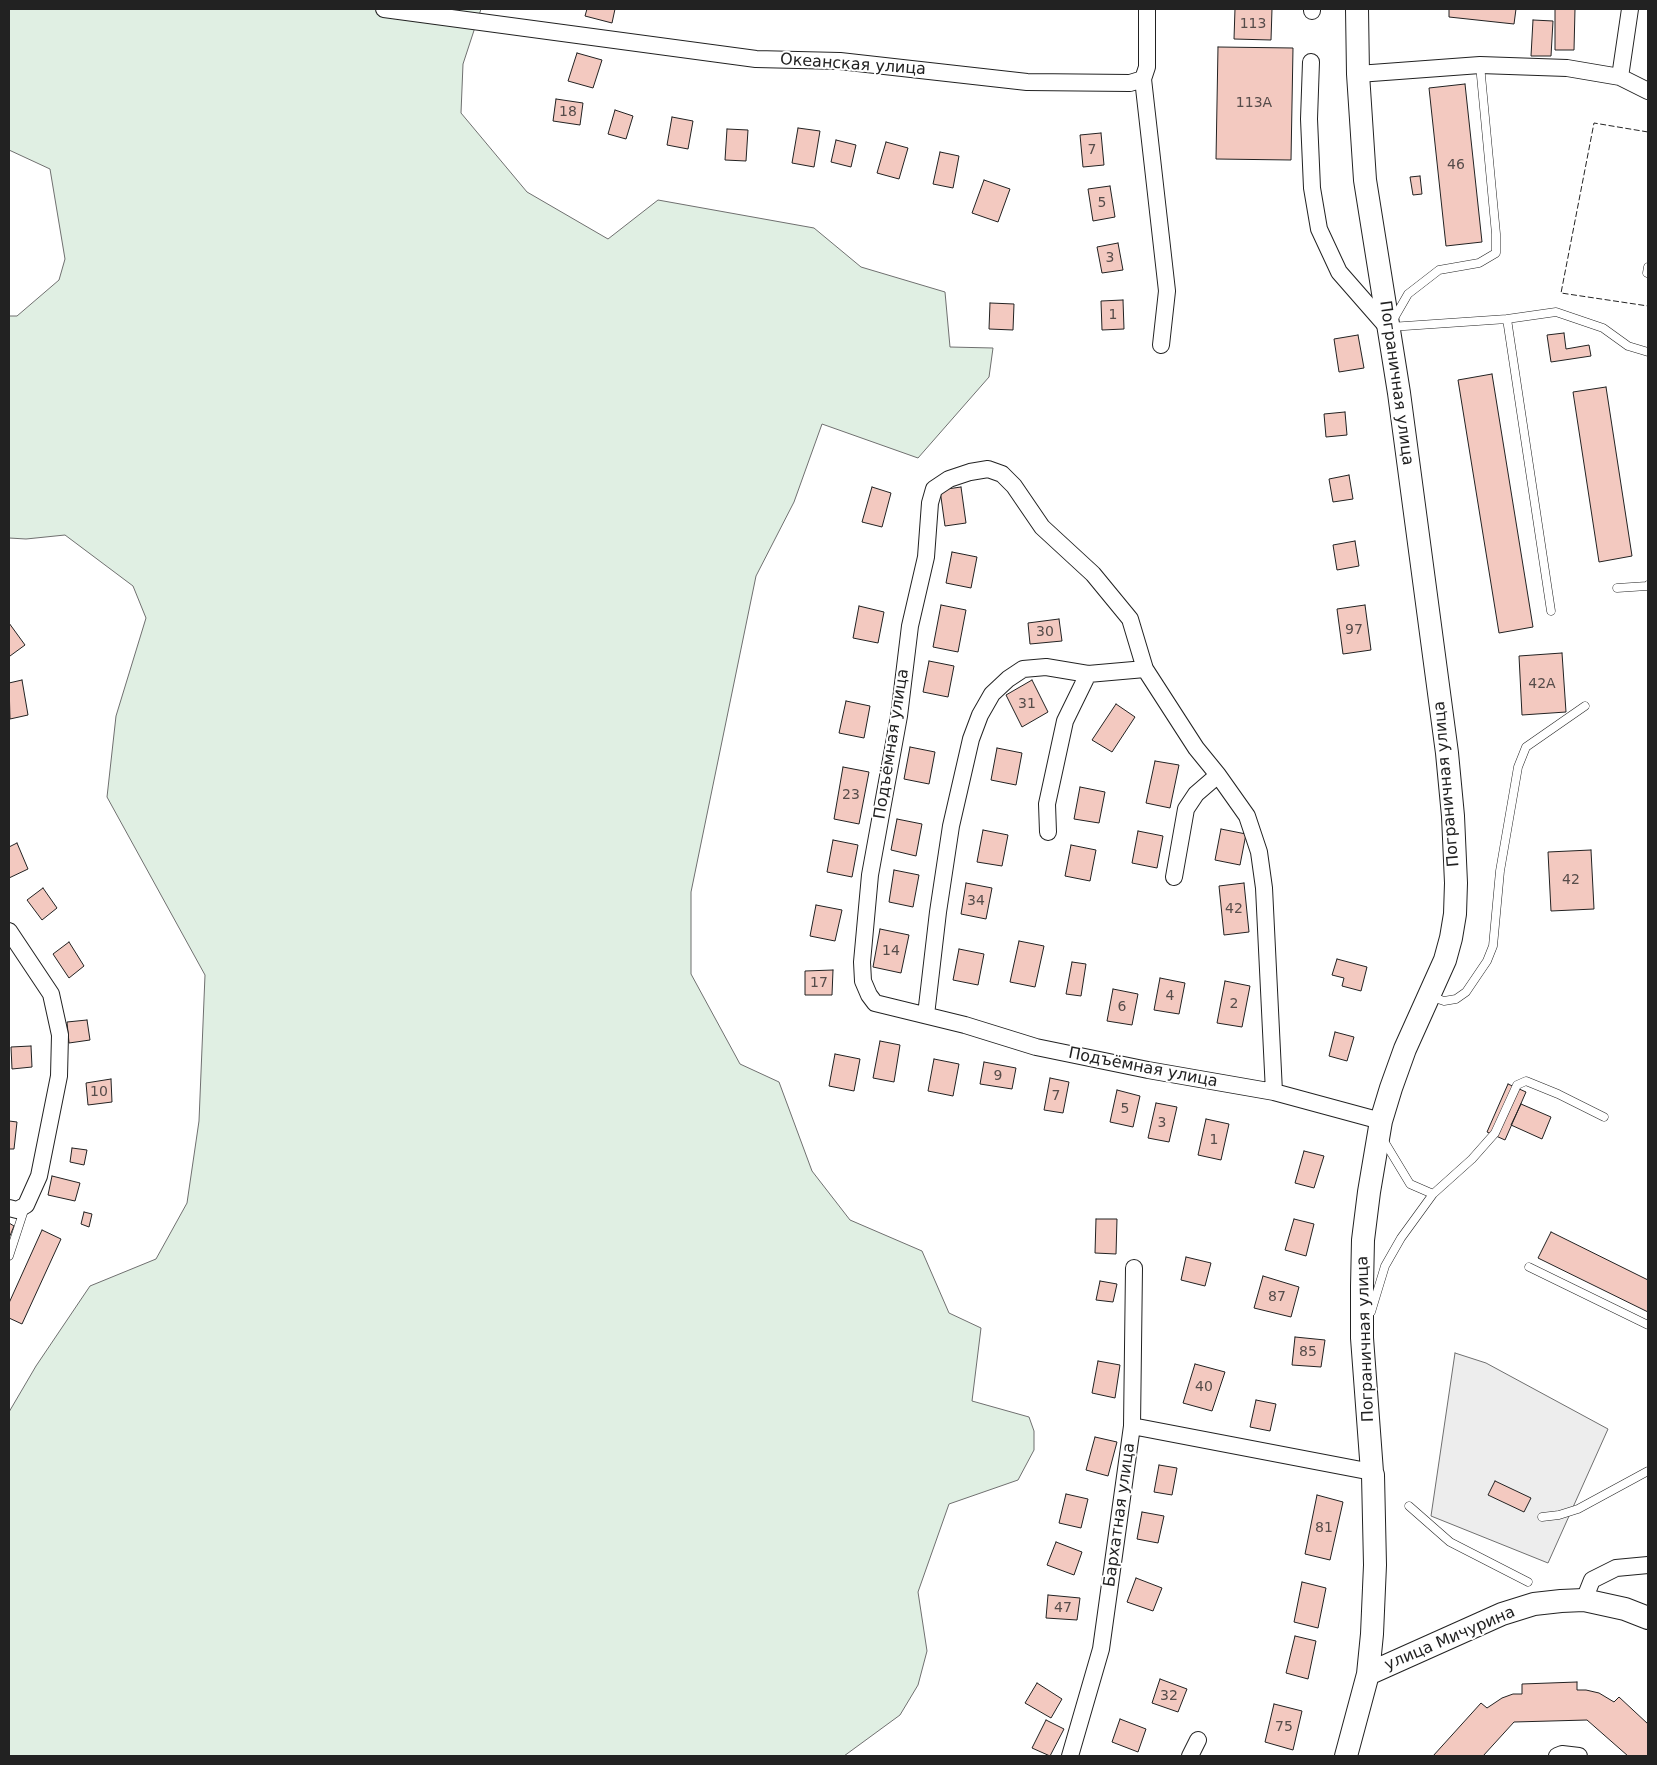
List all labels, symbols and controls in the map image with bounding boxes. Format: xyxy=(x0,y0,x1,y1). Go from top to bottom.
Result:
house number: 113 xyxy=(1240,16,1266,32)
street label: Океанская улица xyxy=(779,50,927,80)
house number: 113А xyxy=(1236,95,1272,111)
house number: 18 xyxy=(559,104,577,120)
house number: 7 xyxy=(1088,142,1096,158)
house number: 46 xyxy=(1447,157,1465,173)
house number: 5 xyxy=(1098,195,1106,211)
house number: 3 xyxy=(1106,250,1114,266)
street label: Пограничная улица xyxy=(1375,299,1417,467)
house number: 1 xyxy=(1109,307,1117,323)
house number: 97 xyxy=(1345,622,1363,638)
house number: 30 xyxy=(1036,624,1054,640)
street label: Подъёмная улица xyxy=(871,667,913,821)
house number: 42А xyxy=(1528,676,1556,692)
house number: 31 xyxy=(1018,696,1036,712)
street label: Пограничная улица xyxy=(1430,700,1464,868)
house number: 23 xyxy=(842,787,860,803)
house number: 42 xyxy=(1562,872,1580,888)
house number: 34 xyxy=(967,893,985,909)
house number: 42 xyxy=(1225,901,1243,917)
house number: 14 xyxy=(882,943,900,959)
house number: 17 xyxy=(810,975,828,991)
house number: 4 xyxy=(1166,988,1174,1004)
house number: 2 xyxy=(1230,996,1238,1012)
house number: 6 xyxy=(1118,999,1126,1015)
street label: Подъёмная улица xyxy=(1067,1044,1219,1092)
house number: 9 xyxy=(994,1068,1002,1084)
house number: 10 xyxy=(90,1084,108,1100)
house number: 7 xyxy=(1052,1088,1060,1104)
house number: 5 xyxy=(1121,1101,1129,1117)
house number: 3 xyxy=(1158,1115,1166,1131)
house number: 1 xyxy=(1210,1132,1218,1148)
street label: Пограничная улица xyxy=(1354,1256,1378,1422)
house number: 87 xyxy=(1268,1289,1286,1305)
house number: 85 xyxy=(1299,1344,1317,1360)
house number: 40 xyxy=(1195,1379,1213,1395)
street label: Бархатная улица xyxy=(1100,1442,1140,1588)
house number: 81 xyxy=(1315,1520,1333,1536)
house number: 47 xyxy=(1054,1600,1072,1616)
street label: улица Мичурина xyxy=(1382,1603,1518,1675)
house number: 32 xyxy=(1160,1688,1178,1704)
house number: 75 xyxy=(1275,1719,1293,1735)

